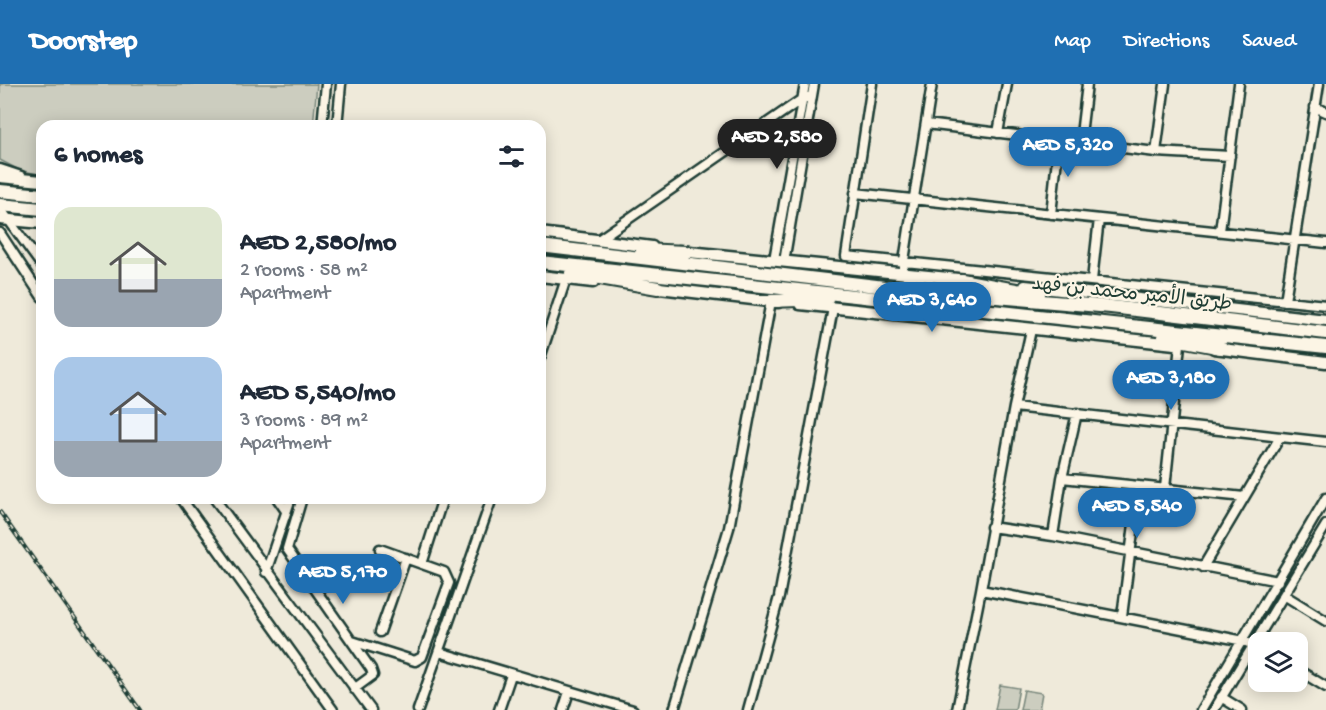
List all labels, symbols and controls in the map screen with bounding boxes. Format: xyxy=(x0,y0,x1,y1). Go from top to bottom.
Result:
text: Doorstep xyxy=(30,26,137,59)
text: Map xyxy=(1054,30,1091,55)
text: Directions xyxy=(1124,30,1209,55)
text: Saved xyxy=(1242,30,1296,55)
pin: AED 2,580 xyxy=(708,119,846,170)
text: AED 2,580 xyxy=(732,127,822,150)
pin: AED 5,320 xyxy=(999,127,1137,178)
text: AED 5,320 xyxy=(1023,135,1113,158)
icon: filters xyxy=(495,140,528,173)
text: 6 homes xyxy=(54,141,142,172)
text: AED 2,580/mo xyxy=(240,229,396,260)
icon: home xyxy=(102,231,174,303)
text: 2 rooms · 58 m² xyxy=(240,260,368,283)
street label: طريق الأمير محمد بن فهد xyxy=(1030,269,1233,317)
pin: AED 3,640 xyxy=(863,282,1001,333)
text: Apartment xyxy=(240,283,330,306)
text: AED 3,640 xyxy=(887,290,977,313)
pin: AED 3,180 xyxy=(1102,360,1240,411)
text: AED 3,180 xyxy=(1126,368,1216,391)
text: AED 5,540/mo xyxy=(240,379,395,410)
icon: home xyxy=(102,381,174,453)
text: 3 rooms · 89 m² xyxy=(240,410,368,433)
text: Apartment xyxy=(240,433,330,456)
pin: AED 5,540 xyxy=(1068,488,1206,539)
text: AED 5,540 xyxy=(1092,496,1182,519)
pin: AED 5,170 xyxy=(274,554,412,605)
text: AED 5,170 xyxy=(299,562,387,585)
map controls xyxy=(1248,632,1308,692)
button: layers xyxy=(1248,632,1308,692)

